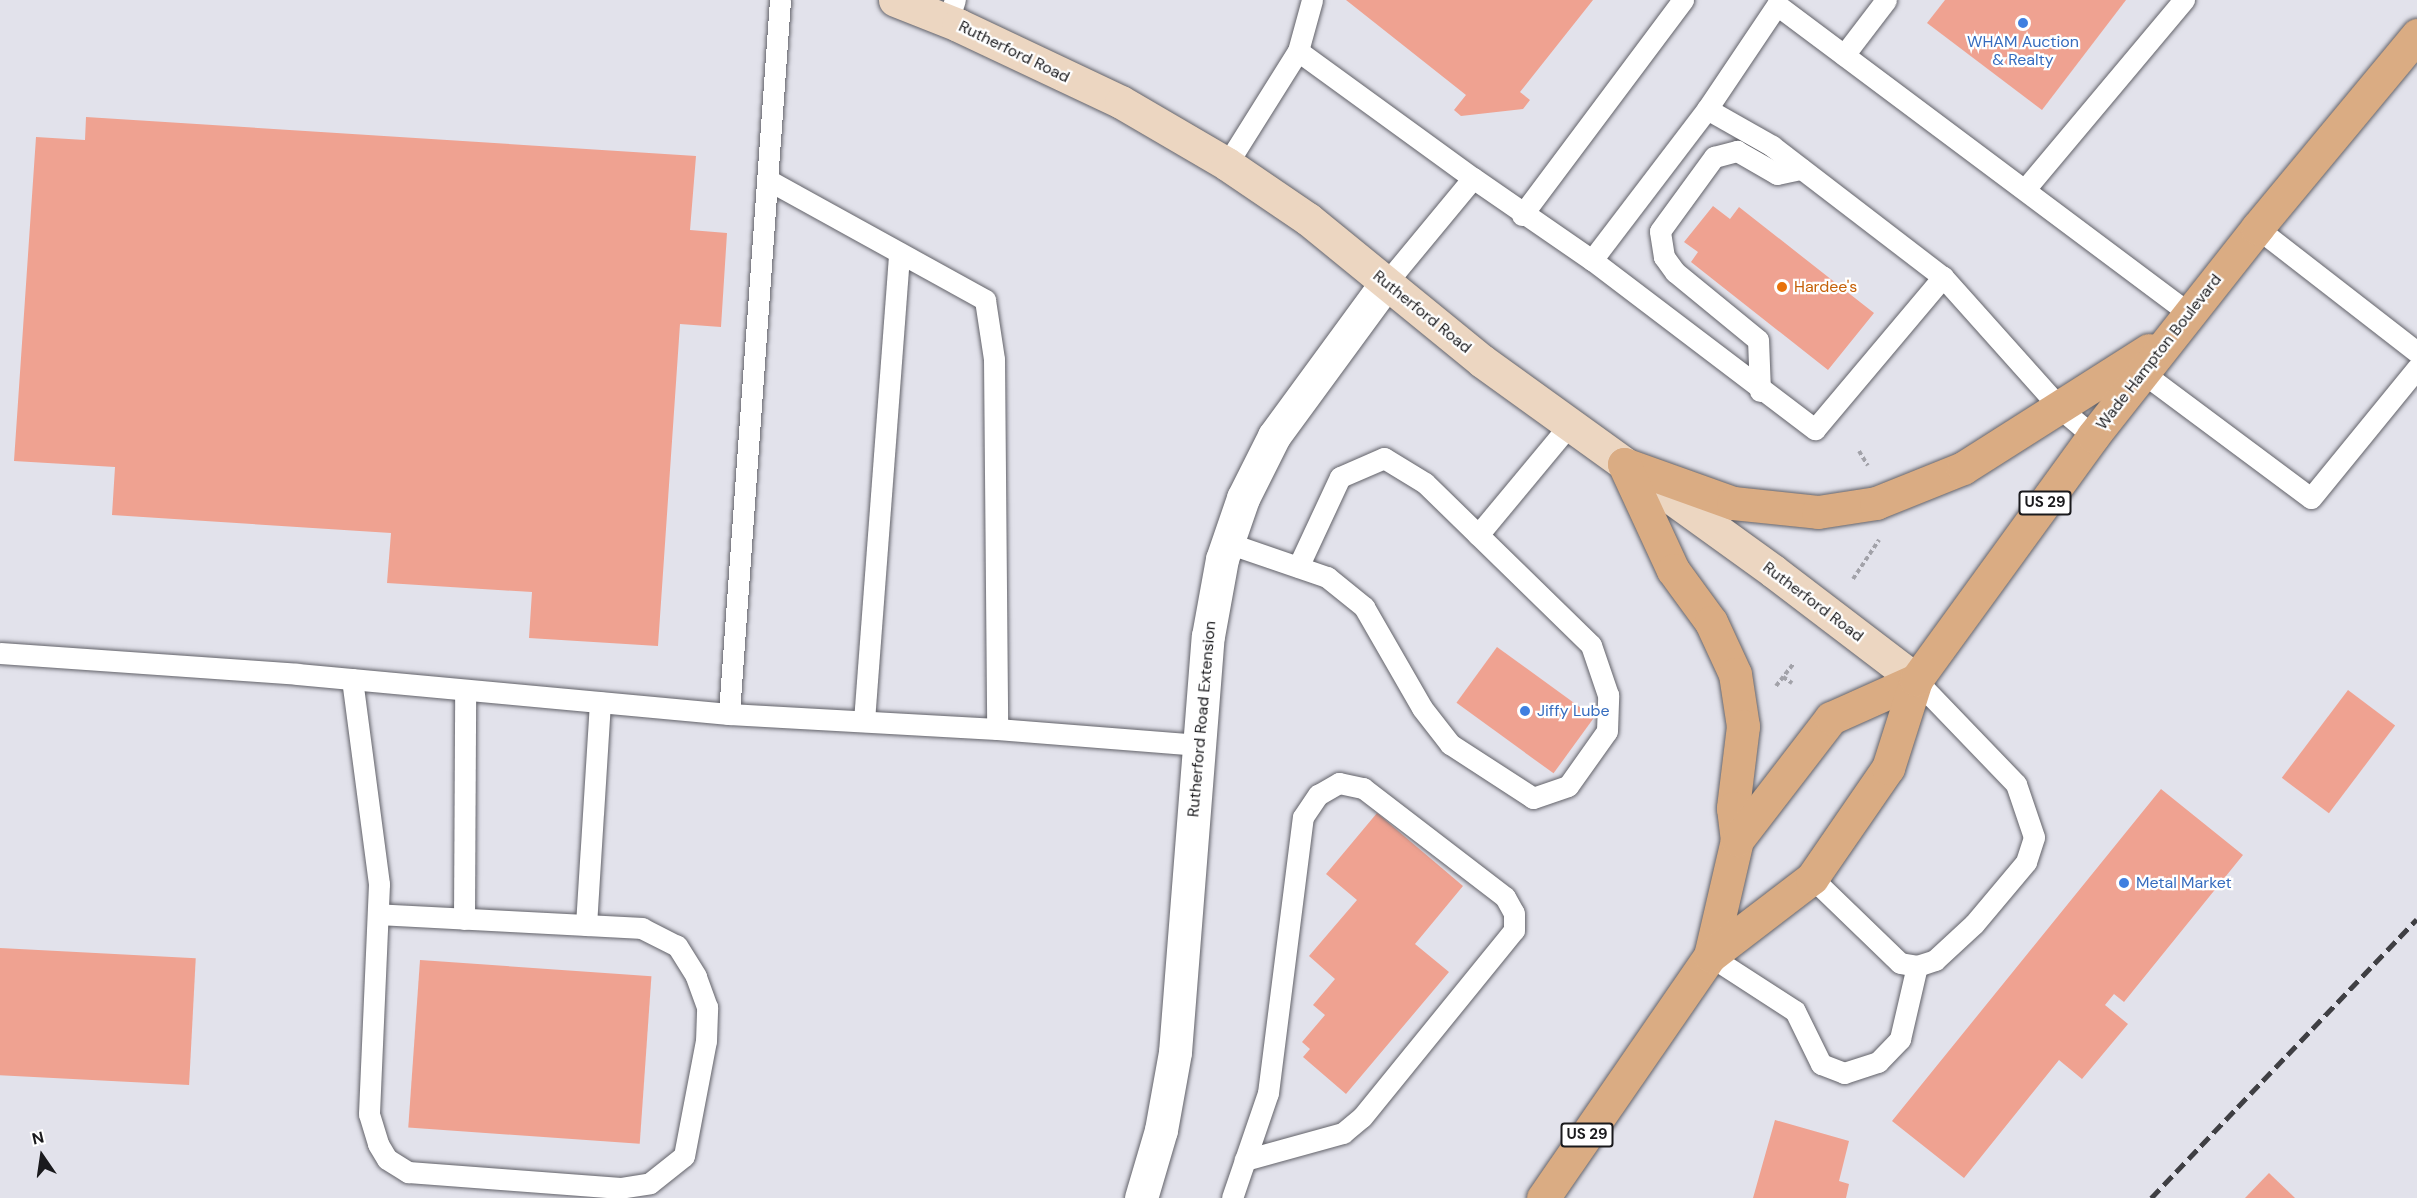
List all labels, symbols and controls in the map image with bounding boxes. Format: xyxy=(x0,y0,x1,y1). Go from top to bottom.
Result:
marker: WHAM Auction & Realty xyxy=(2016,16,2030,30)
street label: Rutherford Road xyxy=(955,17,1073,87)
place label: WHAM Auction & Realty xyxy=(1967,32,2079,70)
street label: Rutherford Road xyxy=(1369,266,1475,358)
street label: Wade Hampton Boulevard xyxy=(2092,270,2226,434)
place label: Hardee's xyxy=(1794,277,1857,297)
marker: Hardee's xyxy=(1775,280,1789,294)
road number: US 29 xyxy=(2018,491,2072,515)
street label: Rutherford Road xyxy=(1759,558,1867,646)
street label: Rutherford Road Extension xyxy=(1184,620,1220,818)
place label: Jiffy Lube xyxy=(1537,701,1610,721)
marker: Jiffy Lube xyxy=(1518,704,1532,718)
place label: Metal Market xyxy=(2136,873,2232,893)
marker: Metal Market xyxy=(2117,876,2131,890)
road number: US 29 xyxy=(1560,1123,1614,1147)
north arrow xyxy=(12,1126,72,1186)
text: N xyxy=(30,1126,46,1150)

